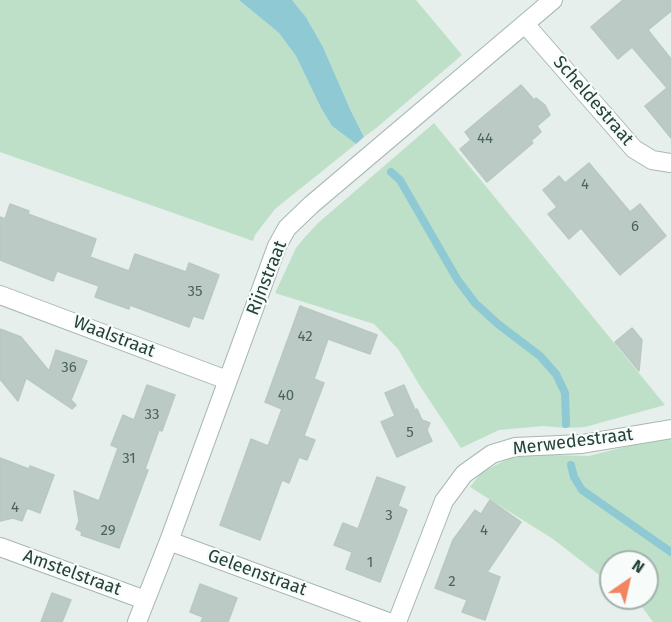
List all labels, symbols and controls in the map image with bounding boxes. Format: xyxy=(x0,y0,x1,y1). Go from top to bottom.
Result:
street label: Scheldestraat xyxy=(548,52,638,150)
house number: 44 xyxy=(477,130,493,148)
house number: 4 xyxy=(581,176,589,194)
house number: 6 xyxy=(631,218,639,236)
street label: Rijnstraat xyxy=(242,237,292,319)
house number: 35 xyxy=(188,283,202,301)
street label: Waalstraat xyxy=(70,311,158,363)
house number: 42 xyxy=(297,328,313,346)
house number: 36 xyxy=(61,359,77,377)
house number: 40 xyxy=(278,387,294,405)
house number: 33 xyxy=(145,406,159,424)
house number: 5 xyxy=(406,424,414,442)
street label: Merwedestraat xyxy=(512,424,634,460)
house number: 31 xyxy=(122,450,136,468)
house number: 4 xyxy=(11,499,19,517)
house number: 3 xyxy=(385,507,393,525)
house number: 29 xyxy=(100,522,116,540)
house number: 4 xyxy=(480,522,488,540)
street label: Amstelstraat xyxy=(20,545,124,601)
street label: Geleenstraat xyxy=(205,545,309,601)
north arrow xyxy=(599,550,659,610)
house number: 1 xyxy=(367,554,373,572)
text: N xyxy=(629,555,648,577)
house number: 2 xyxy=(448,573,456,591)

